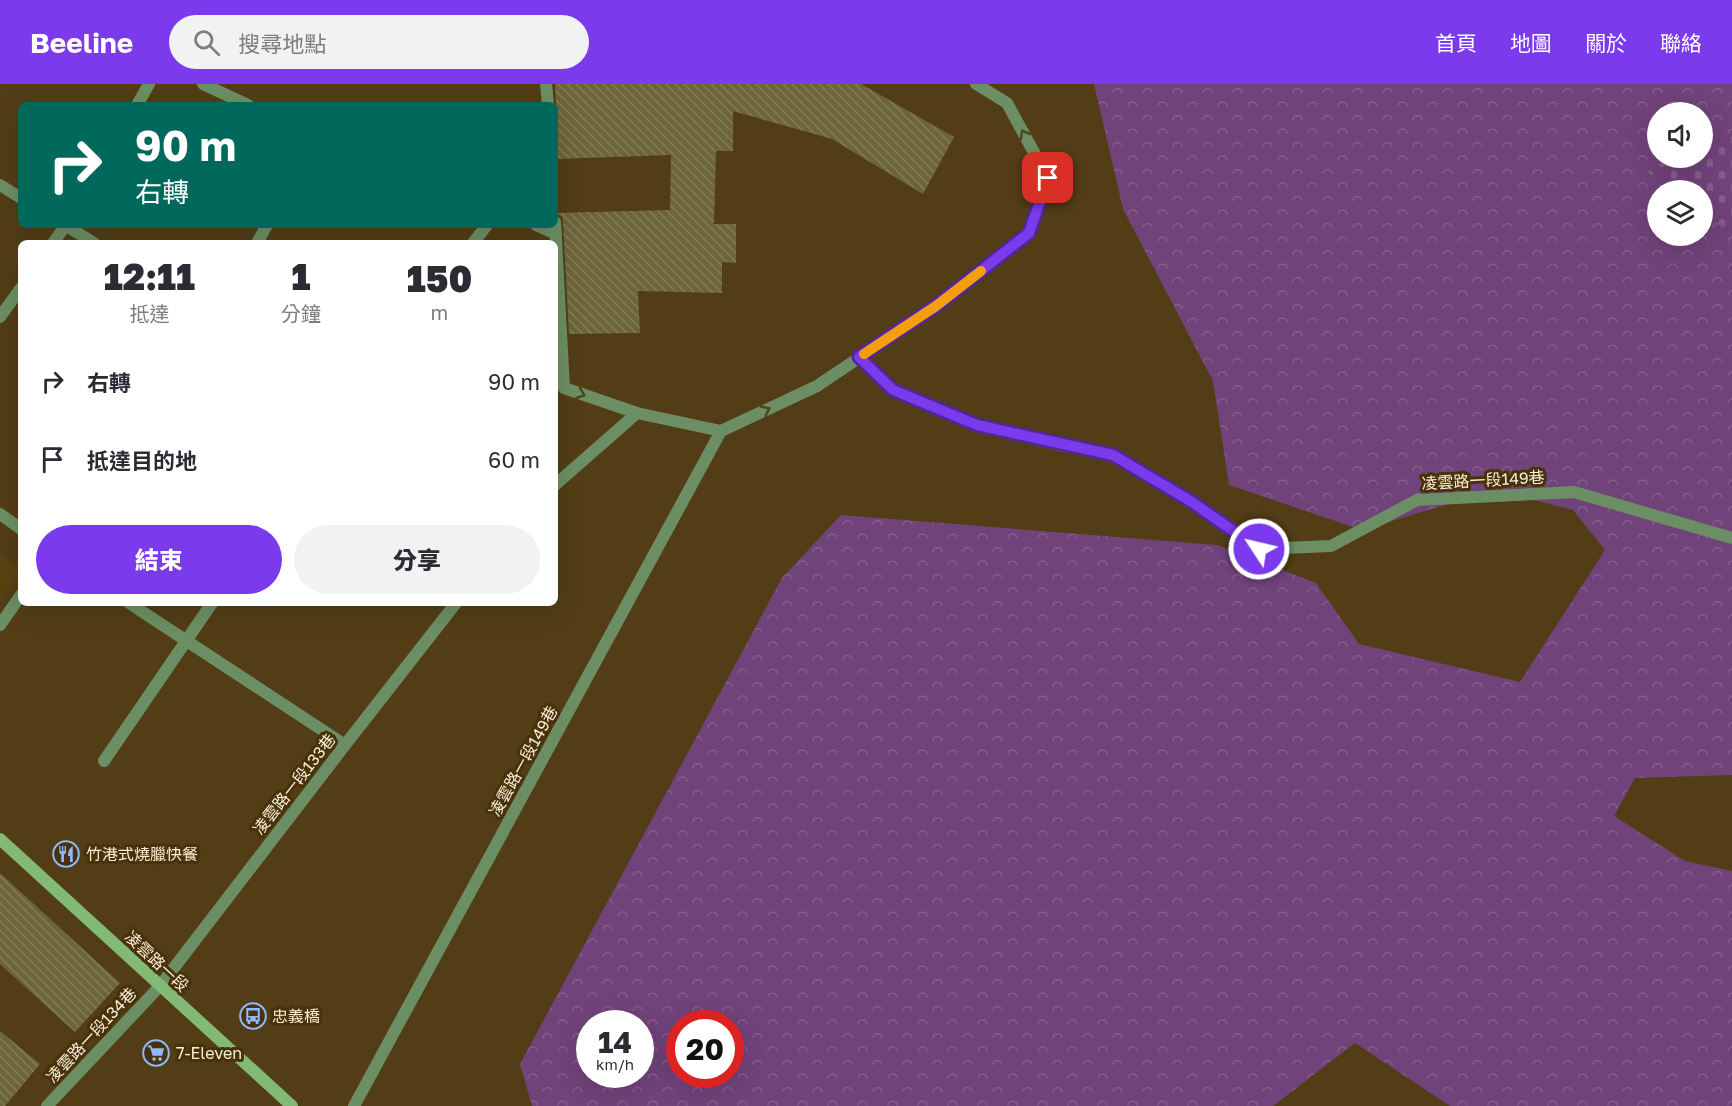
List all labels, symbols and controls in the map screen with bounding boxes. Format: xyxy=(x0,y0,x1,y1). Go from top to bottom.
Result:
search box xyxy=(169,15,589,69)
text: Beeline xyxy=(30,26,133,59)
icon: search xyxy=(190,26,223,59)
text: 搜尋地點 xyxy=(238,30,326,57)
text: 首頁 xyxy=(1435,30,1477,56)
text: 地圖 xyxy=(1510,30,1552,56)
text: 關於 xyxy=(1585,30,1627,56)
text: 聯絡 xyxy=(1660,30,1702,56)
map controls xyxy=(1647,102,1713,246)
button: sound xyxy=(1647,102,1713,168)
text: 90 m xyxy=(135,120,236,170)
icon: right xyxy=(36,126,114,204)
one-way arrow xyxy=(1020,130,1031,140)
pin xyxy=(1022,152,1073,203)
icon: arrive xyxy=(1031,161,1064,194)
text: 右轉 xyxy=(135,176,189,208)
button: layers xyxy=(1647,180,1713,246)
text: 12:11 xyxy=(104,255,195,298)
text: 1 xyxy=(291,255,310,298)
text: 150 xyxy=(407,257,472,300)
text: m xyxy=(431,300,448,324)
text: 抵達 xyxy=(129,301,169,325)
text: 分鐘 xyxy=(281,301,321,325)
icon: right xyxy=(36,365,69,398)
text: 90 m xyxy=(488,368,540,395)
text: 右轉 xyxy=(87,369,131,396)
one-way arrow xyxy=(575,386,586,399)
one-way arrow xyxy=(759,405,770,417)
icon: arrive xyxy=(36,443,69,476)
text: 60 m xyxy=(488,446,540,473)
text: 抵達目的地 xyxy=(87,447,197,474)
street label: 凌雲路一段149巷 xyxy=(1421,467,1545,493)
position arrow xyxy=(1227,517,1291,581)
button: 結束 xyxy=(36,525,282,594)
button: 分享 xyxy=(294,525,540,594)
street label: 凌雲路一段149巷 xyxy=(484,702,562,820)
street label: 凌雲路一段133巷 xyxy=(248,730,340,838)
restaurant icon: 竹港式燒臘快餐 xyxy=(51,839,81,869)
place label: 竹港式燒臘快餐 xyxy=(86,844,198,864)
street label: 凌雲路一段 xyxy=(121,926,193,996)
street label: 凌雲路一段134巷 xyxy=(42,983,140,1087)
bus stop icon: 忠義橋 xyxy=(238,1001,268,1031)
place label: 忠義橋 xyxy=(272,1006,320,1026)
speed limit sign: 20 xyxy=(666,1010,744,1088)
text: 14 xyxy=(598,1024,632,1060)
supermarket icon: 7-Eleven xyxy=(141,1038,171,1068)
place label: 7-Eleven xyxy=(176,1043,242,1063)
text: km/h xyxy=(596,1055,634,1073)

